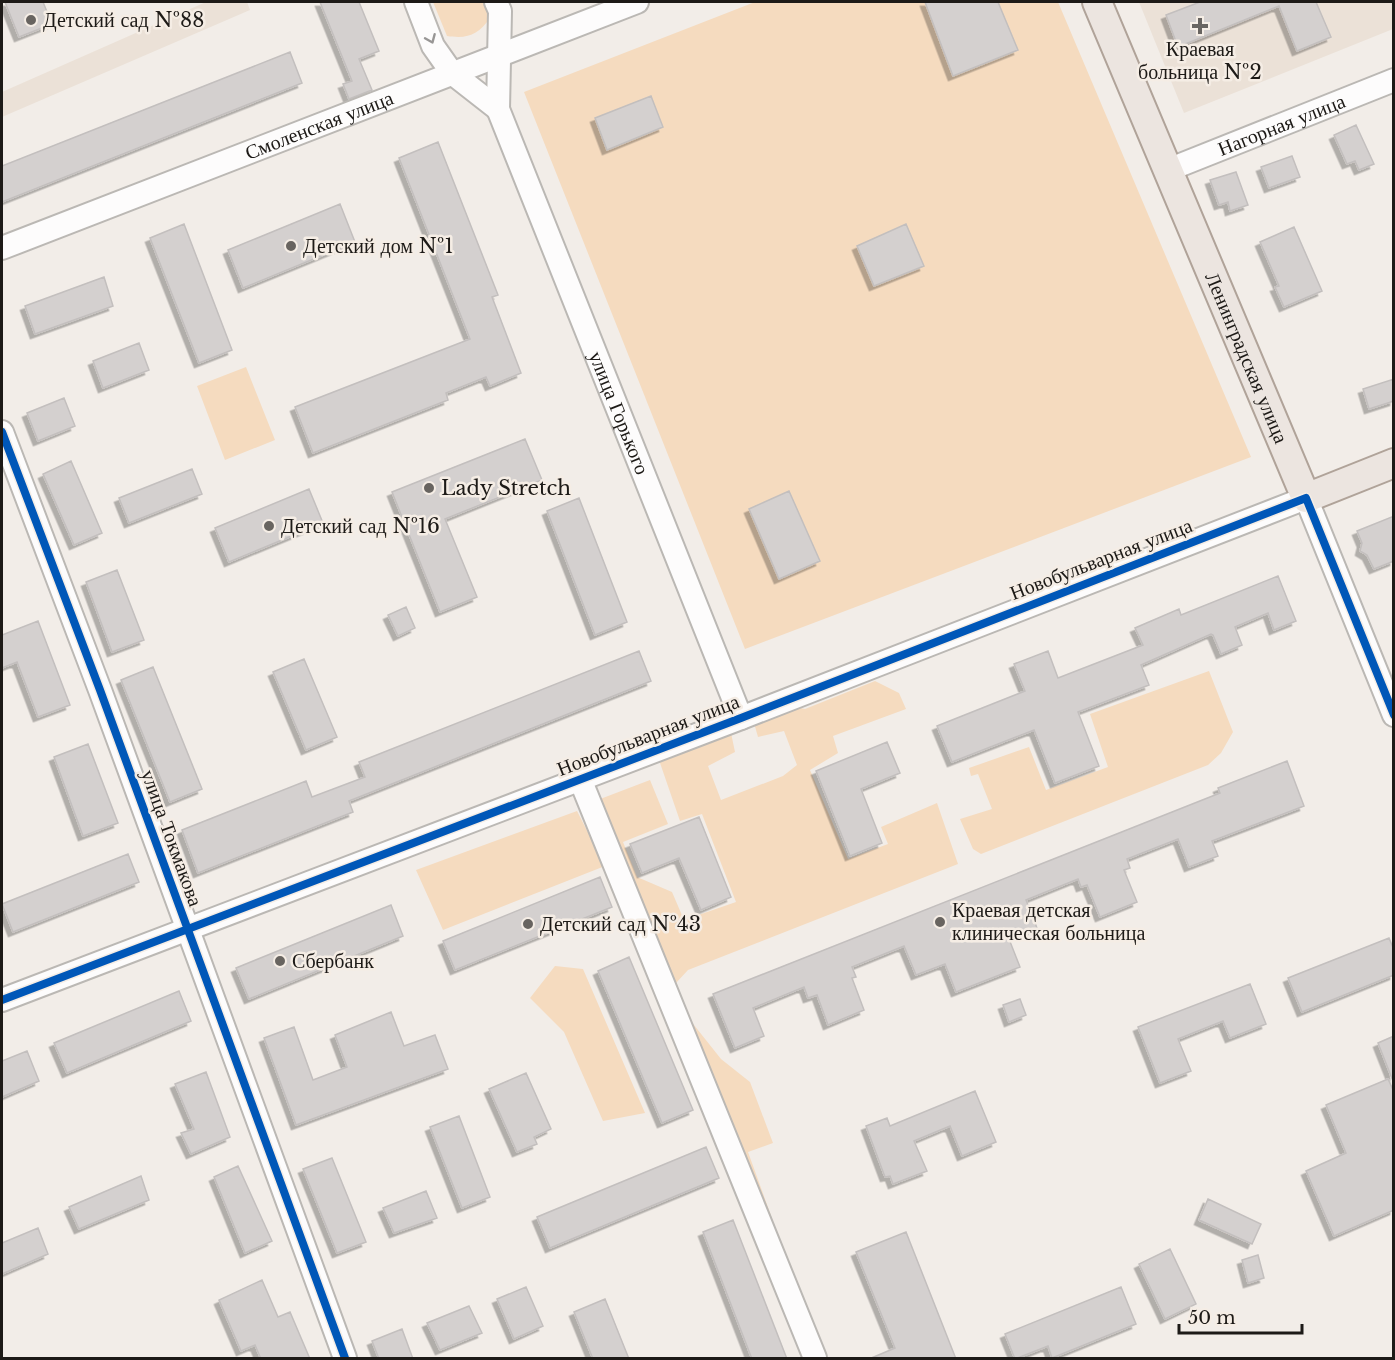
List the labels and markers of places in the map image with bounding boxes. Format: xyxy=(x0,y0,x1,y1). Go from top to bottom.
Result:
place label: Детский сад №88 xyxy=(43,8,204,32)
marker: Детский сад №88 xyxy=(24,13,38,27)
marker: Краевая больница №2 xyxy=(1191,17,1209,35)
place label: Краевая больница №2 xyxy=(1138,37,1262,84)
place label: Детский дом №1 xyxy=(303,234,453,258)
marker: Детский дом №1 xyxy=(284,239,298,253)
place label: Lady Stretch xyxy=(441,476,571,500)
marker: Lady Stretch xyxy=(422,481,436,495)
place label: Детский сад №16 xyxy=(281,514,440,538)
marker: Детский сад №16 xyxy=(262,519,276,533)
place label: Краевая детская клиническая больница xyxy=(952,898,1145,945)
place label: Детский сад №43 xyxy=(540,912,701,936)
marker: Краевая детская клиническая больница xyxy=(933,915,947,929)
marker: Детский сад №43 xyxy=(521,917,535,931)
place label: Сбербанк xyxy=(292,949,374,973)
marker: Сбербанк xyxy=(273,954,287,968)

